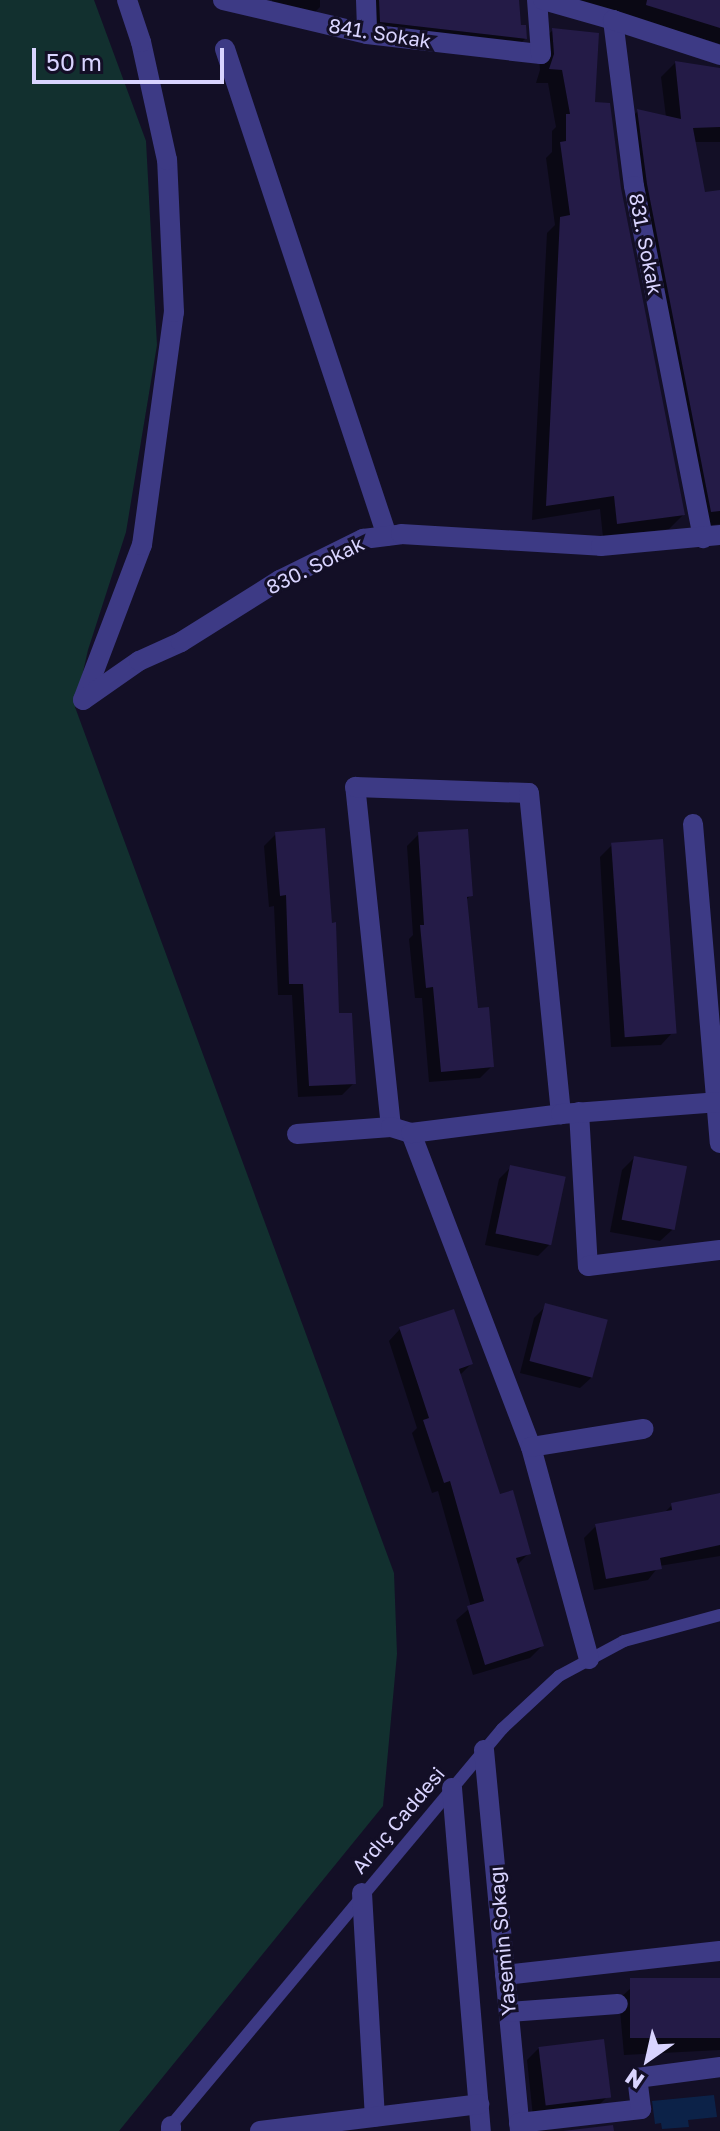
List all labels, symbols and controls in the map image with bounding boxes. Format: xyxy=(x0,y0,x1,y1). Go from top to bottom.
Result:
street label: 841. Sokak xyxy=(327,13,433,53)
scale bar xyxy=(36,32,228,82)
text: 50 m xyxy=(46,47,102,76)
street label: 831. Sokak xyxy=(624,191,668,297)
street label: 830. Sokak xyxy=(262,531,368,599)
street label: Ardıç Caddesi xyxy=(347,1762,449,1878)
street label: Yasemin Sokağı xyxy=(484,1865,520,2017)
north arrow xyxy=(608,2019,688,2099)
text: N xyxy=(620,2063,649,2095)

